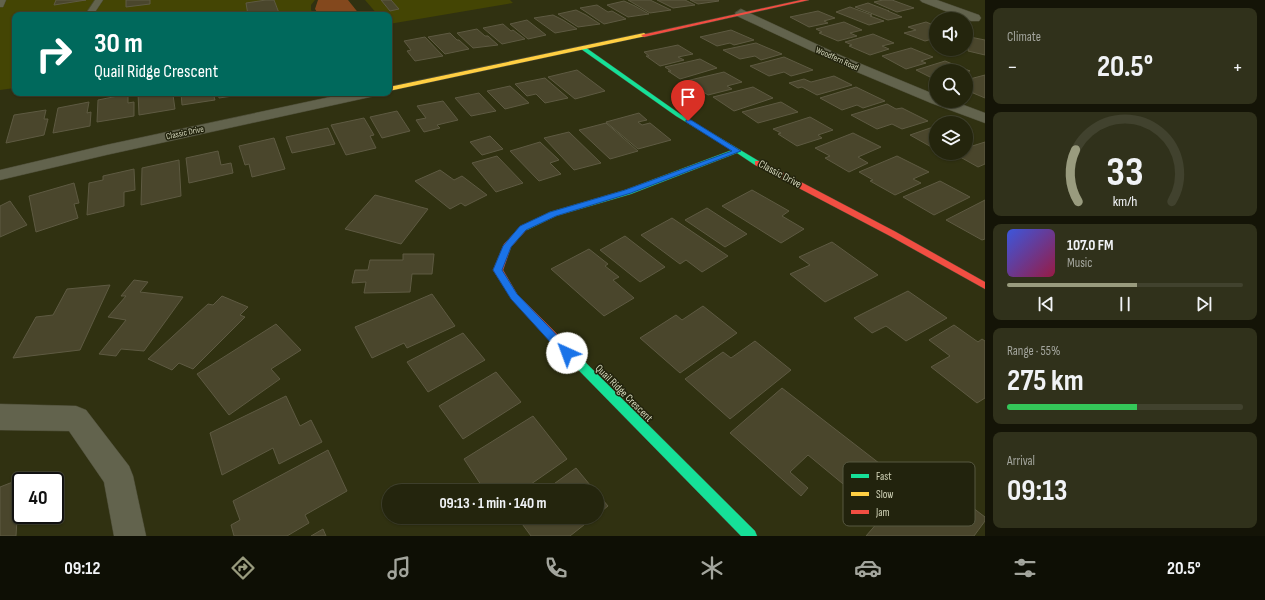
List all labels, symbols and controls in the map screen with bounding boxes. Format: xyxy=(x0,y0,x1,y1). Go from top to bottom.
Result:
map controls xyxy=(929,12,973,160)
button: sound xyxy=(929,12,973,56)
text: 30 m xyxy=(94,27,143,60)
icon: right xyxy=(28,28,80,80)
text: Climate xyxy=(1007,29,1041,45)
street label: Woodfern Road xyxy=(814,45,860,73)
text: 20.5° xyxy=(1097,49,1153,85)
text: − xyxy=(1007,54,1018,81)
text: + xyxy=(1232,54,1243,81)
text: Quail Ridge Crescent xyxy=(94,61,218,82)
button: search xyxy=(929,64,973,108)
pin xyxy=(671,80,705,121)
icon: arrive xyxy=(677,86,699,108)
button: layers xyxy=(929,116,973,160)
street label: Classic Drive xyxy=(165,124,205,142)
text: 33 xyxy=(1106,148,1144,197)
street label: Classic Drive xyxy=(756,157,804,191)
text: km/h xyxy=(1113,193,1137,210)
text: 107.0 FM xyxy=(1067,236,1113,255)
text: Music xyxy=(1067,255,1092,271)
icon: previous xyxy=(1035,293,1057,315)
icon: pause xyxy=(1114,293,1136,315)
icon: next xyxy=(1193,293,1215,315)
position arrow xyxy=(546,332,588,374)
text: Range · 55% xyxy=(1007,343,1060,359)
street label: Quail Ridge Crescent xyxy=(593,362,656,425)
text: 275 km xyxy=(1007,363,1084,399)
text: Arrival xyxy=(1007,453,1035,469)
legend xyxy=(843,462,975,526)
text: Fast xyxy=(876,470,892,483)
speed limit sign: 40 xyxy=(12,472,64,524)
text: 09:13 xyxy=(1007,473,1067,509)
text: Slow xyxy=(876,488,893,501)
text: 09:13 · 1 min · 140 m xyxy=(439,494,547,513)
text: Jam xyxy=(875,506,890,519)
icon: directions xyxy=(229,554,257,582)
icon: music xyxy=(385,554,413,582)
icon: phone xyxy=(542,554,570,582)
icon: climate xyxy=(698,554,726,582)
icon: car xyxy=(854,554,882,582)
icon: filters xyxy=(1011,554,1039,582)
text: 09:12 xyxy=(64,558,100,579)
text: 20.5° xyxy=(1167,558,1201,579)

